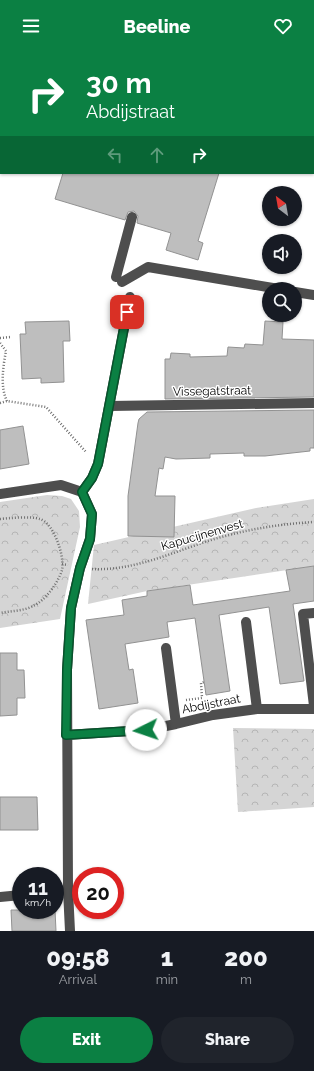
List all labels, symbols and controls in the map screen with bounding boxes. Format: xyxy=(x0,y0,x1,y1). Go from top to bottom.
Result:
icon: menu xyxy=(20,15,42,37)
icon: heart xyxy=(272,15,294,37)
text: Beeline xyxy=(124,16,190,37)
text: 30 m xyxy=(86,67,152,100)
icon: right xyxy=(20,68,72,120)
text: Abdijstraat xyxy=(86,101,175,122)
icon: left xyxy=(104,144,126,166)
icon: ahead xyxy=(146,144,168,166)
icon: right xyxy=(188,144,210,166)
north arrow xyxy=(262,186,302,226)
map controls xyxy=(262,186,302,322)
button: sound xyxy=(262,234,302,274)
button: search xyxy=(262,282,302,322)
pin xyxy=(110,295,144,329)
icon: arrive xyxy=(116,301,138,323)
street label: Vissegatstraat xyxy=(173,383,251,399)
street label: Kapucijnenvest xyxy=(159,517,245,553)
street label: Abdijstraat xyxy=(181,691,241,717)
position arrow xyxy=(125,709,167,751)
speed limit sign: 20 xyxy=(72,867,124,919)
text: 11 xyxy=(28,876,48,900)
text: km/h xyxy=(25,897,51,908)
text: 09:58 xyxy=(46,943,110,972)
text: 1 xyxy=(161,943,173,972)
text: 200 xyxy=(224,943,268,972)
text: Arrival xyxy=(59,972,97,987)
text: min xyxy=(156,972,178,987)
text: m xyxy=(240,972,252,987)
button: Exit xyxy=(20,1017,153,1063)
button: Share xyxy=(161,1017,294,1063)

